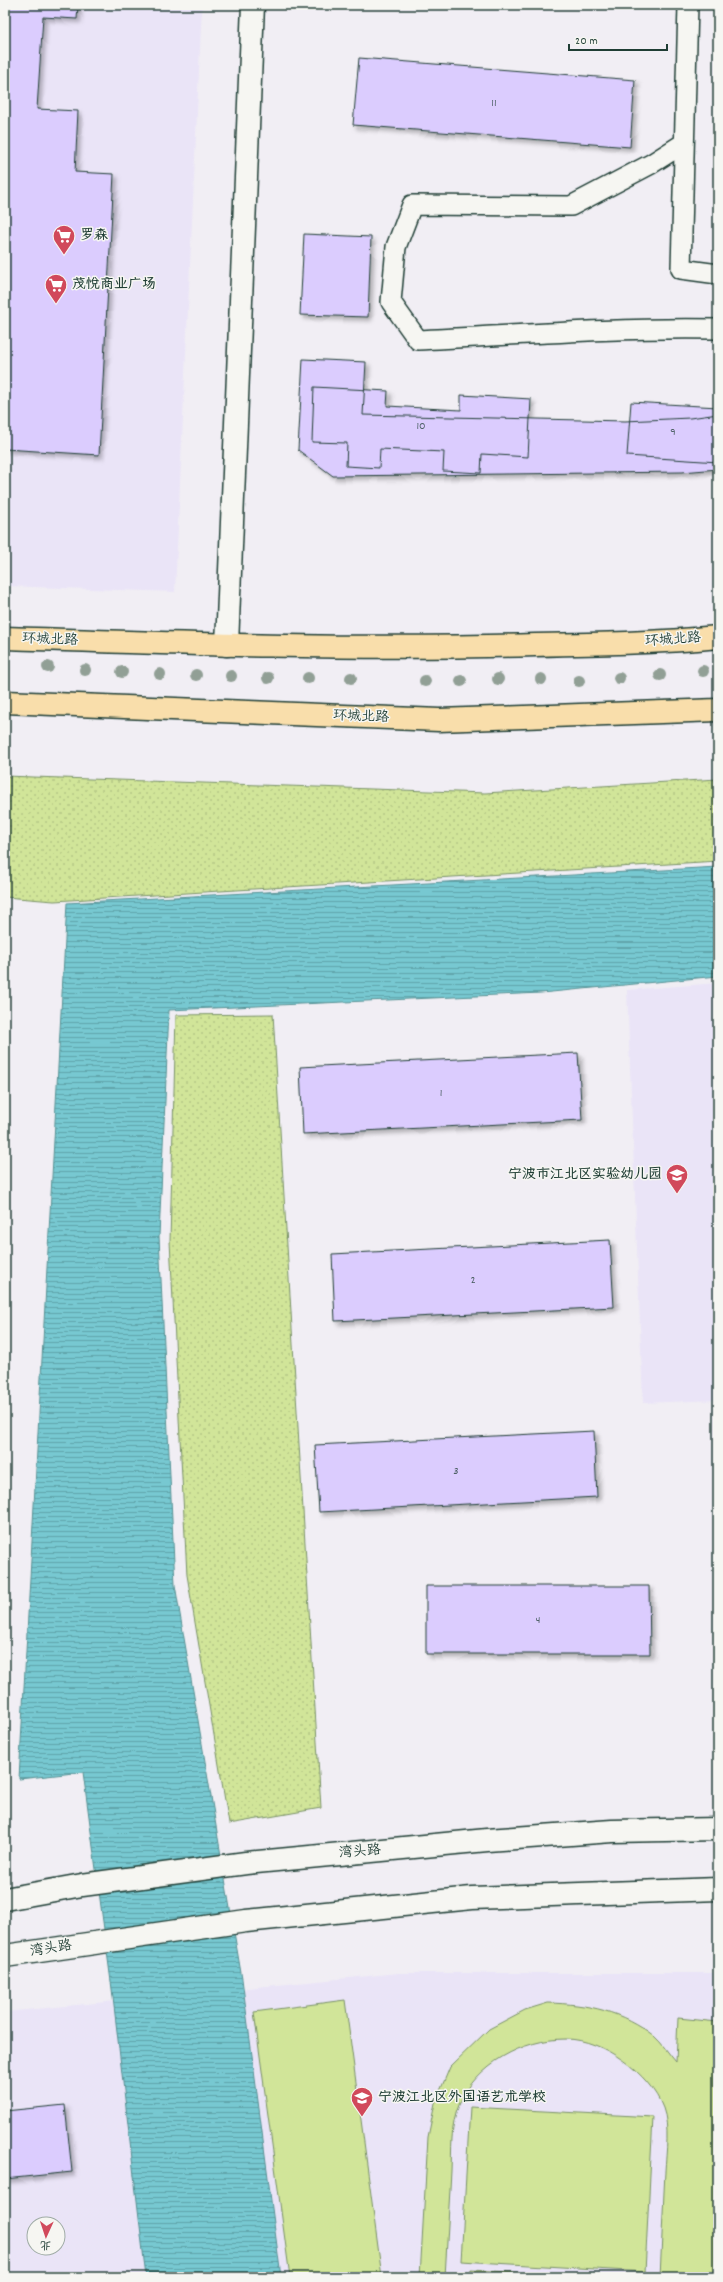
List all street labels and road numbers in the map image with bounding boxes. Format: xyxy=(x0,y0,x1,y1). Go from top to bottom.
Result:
street label: 环城北路 xyxy=(644,628,702,652)
street label: 环城北路 xyxy=(22,629,78,651)
street label: 环城北路 xyxy=(333,706,389,728)
street label: 湾头路 xyxy=(338,1840,382,1864)
street label: 湾头路 xyxy=(29,1936,73,1962)

